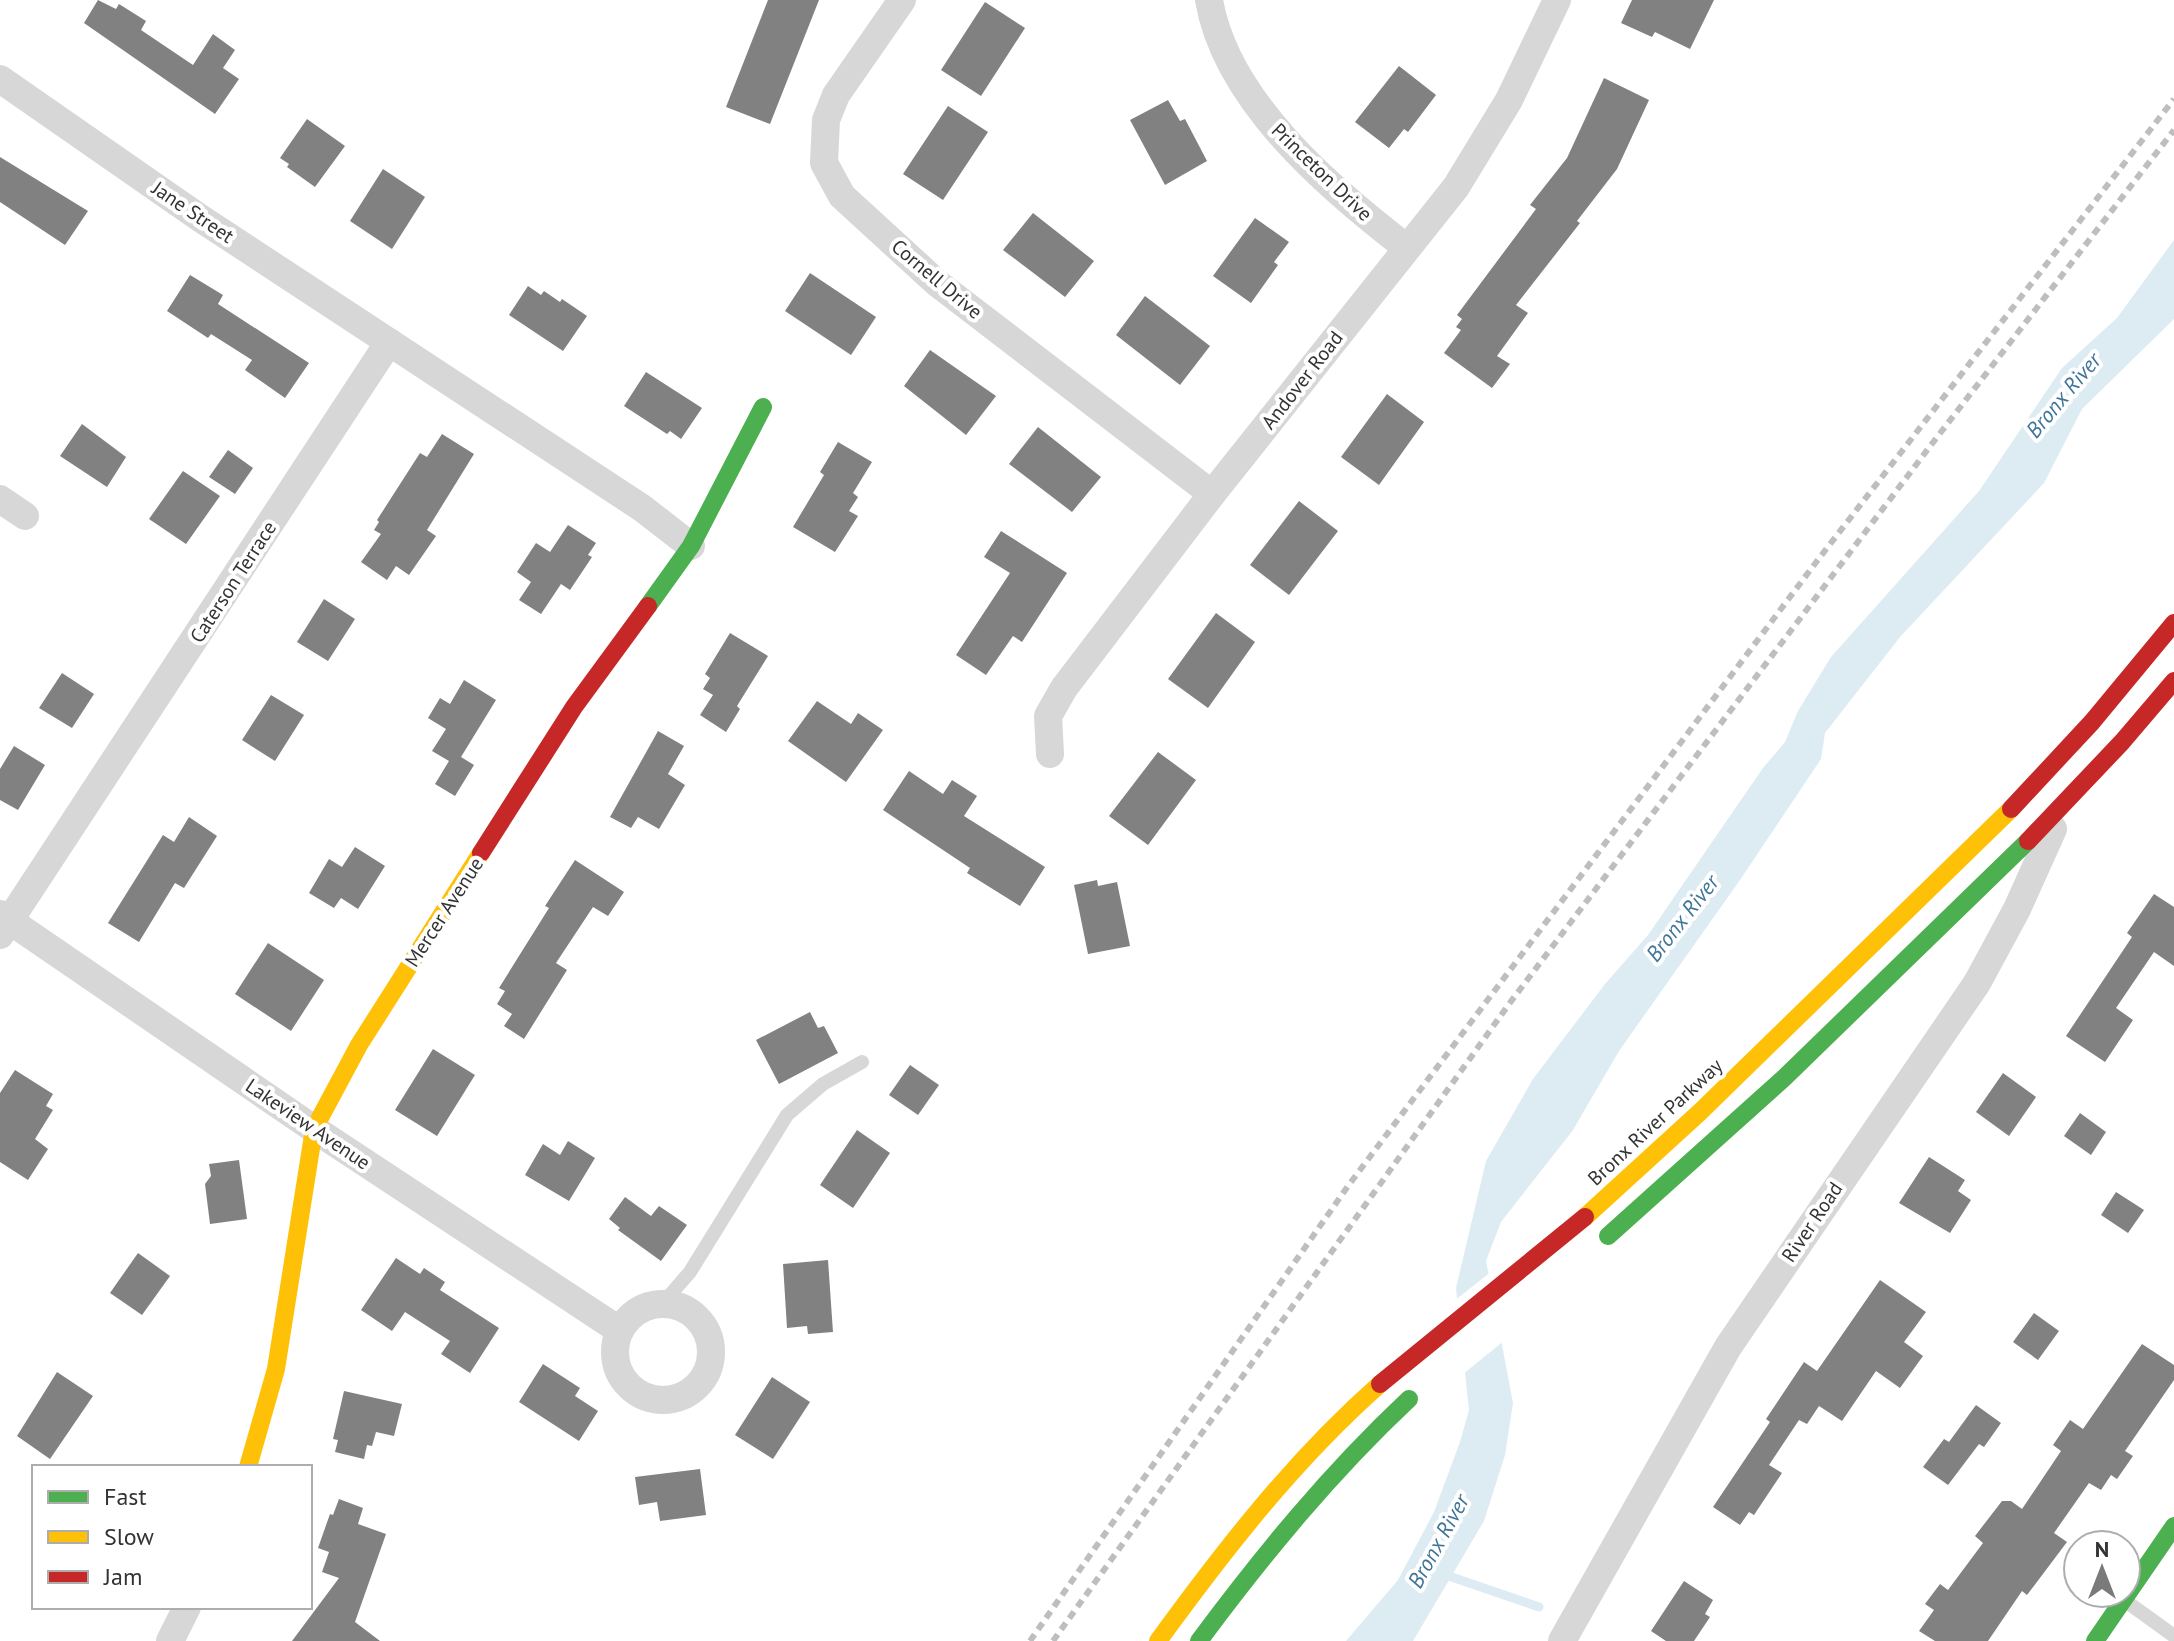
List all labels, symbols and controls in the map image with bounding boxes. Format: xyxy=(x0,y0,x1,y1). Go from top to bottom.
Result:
street label: Princeton Drive xyxy=(1266,117,1378,227)
street label: Jane Street xyxy=(146,175,239,249)
street label: Cornell Drive xyxy=(886,233,988,325)
street label: Andover Road xyxy=(1255,326,1349,434)
water label: Bronx River xyxy=(2019,345,2108,443)
street label: Caterson Terrace xyxy=(184,516,282,648)
street label: Mercer Avenue xyxy=(399,852,489,972)
water label: Bronx River xyxy=(1639,868,1726,967)
street label: Bronx River Parkway xyxy=(1582,1052,1728,1191)
street label: Lakeview Avenue xyxy=(241,1073,375,1175)
street label: River Road xyxy=(1776,1177,1848,1267)
legend xyxy=(32,1465,312,1609)
text: Fast xyxy=(104,1481,147,1512)
water label: Bronx River xyxy=(1401,1488,1476,1593)
text: Slow xyxy=(104,1521,154,1552)
north arrow xyxy=(2062,1529,2142,1609)
text: N xyxy=(2095,1535,2109,1563)
text: Jam xyxy=(103,1561,142,1592)

